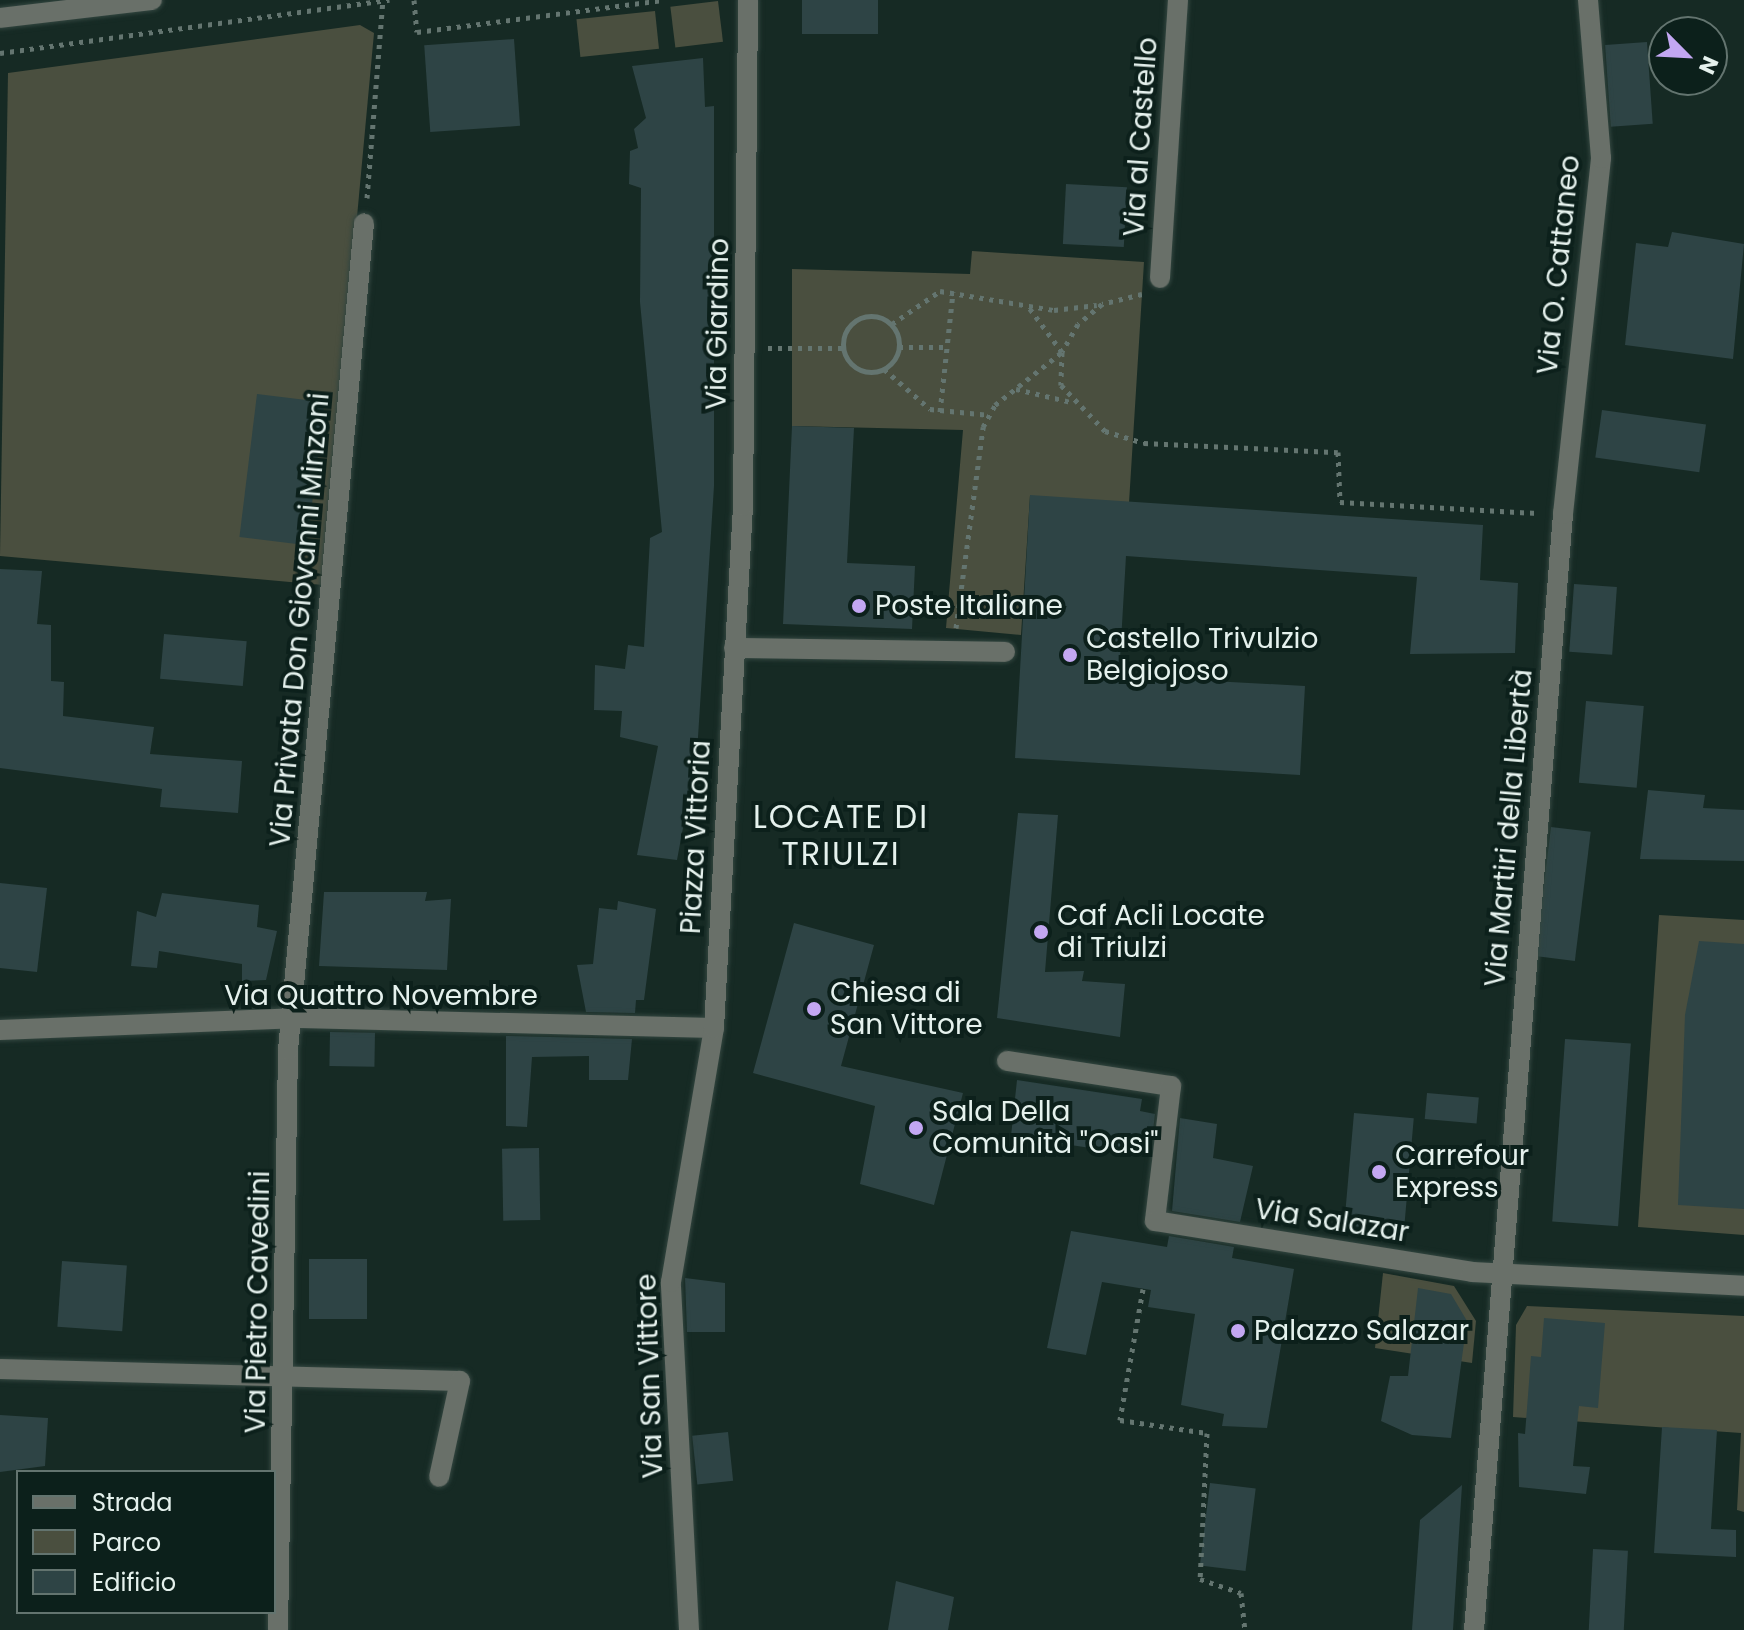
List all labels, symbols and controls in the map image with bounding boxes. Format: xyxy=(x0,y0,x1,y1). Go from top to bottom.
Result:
north arrow xyxy=(1648,16,1728,96)
street label: Via al Castello xyxy=(1117,36,1165,238)
text: N xyxy=(1691,51,1726,79)
street label: Via O. Cattaneo xyxy=(1531,154,1587,376)
street label: Via Giardino xyxy=(700,238,736,410)
street label: Via Privata Don Giovanni Minzoni xyxy=(263,391,337,849)
place label: Poste Italiane xyxy=(875,589,1063,623)
marker: Poste Italiane xyxy=(850,597,868,615)
place label: Castello Trivulzio Belgiojoso xyxy=(1086,622,1318,688)
marker: Castello Trivulzio Belgiojoso xyxy=(1061,646,1079,664)
street label: Via Martiri della Libertà xyxy=(1478,668,1540,988)
street label: Piazza Vittoria xyxy=(674,739,718,935)
district label: LOCATE DI TRIULZI xyxy=(753,799,929,874)
place label: Caf Acli Locate di Triulzi xyxy=(1057,899,1265,965)
marker: Caf Acli Locate di Triulzi xyxy=(1032,923,1050,941)
place label: Chiesa di San Vittore xyxy=(830,976,983,1042)
street label: Via Quattro Novembre xyxy=(224,979,538,1013)
marker: Chiesa di San Vittore xyxy=(805,1000,823,1018)
place label: Sala Della Comunità "Oasi" xyxy=(932,1095,1158,1161)
marker: Sala Della Comunità "Oasi" xyxy=(907,1119,925,1137)
place label: Carrefour Express xyxy=(1395,1139,1529,1205)
marker: Carrefour Express xyxy=(1370,1163,1388,1181)
street label: Via Pietro Cavedini xyxy=(239,1170,277,1434)
street label: Via Salazar xyxy=(1253,1192,1411,1250)
street label: Via San Vittore xyxy=(630,1273,670,1479)
place label: Palazzo Salazar xyxy=(1254,1314,1469,1348)
marker: Palazzo Salazar xyxy=(1229,1322,1247,1340)
legend xyxy=(16,1470,276,1614)
text: Strada xyxy=(92,1486,172,1519)
text: Parco xyxy=(92,1526,161,1559)
text: Edificio xyxy=(92,1566,176,1599)

